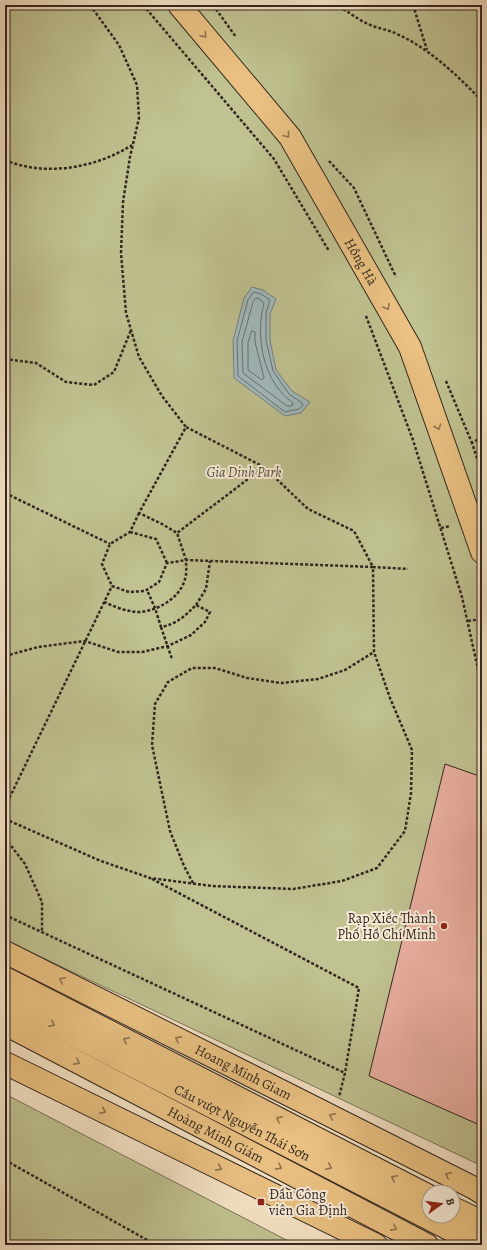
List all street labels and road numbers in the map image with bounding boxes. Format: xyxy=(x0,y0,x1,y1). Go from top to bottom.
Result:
street label: Hồng Hà xyxy=(340,235,382,289)
street label: Hoang Minh Giam xyxy=(192,1040,295,1105)
street label: Cầu vượt Nguyễn Thái Sơn xyxy=(171,1080,314,1166)
street label: Hoàng Minh Giám xyxy=(164,1102,267,1168)

